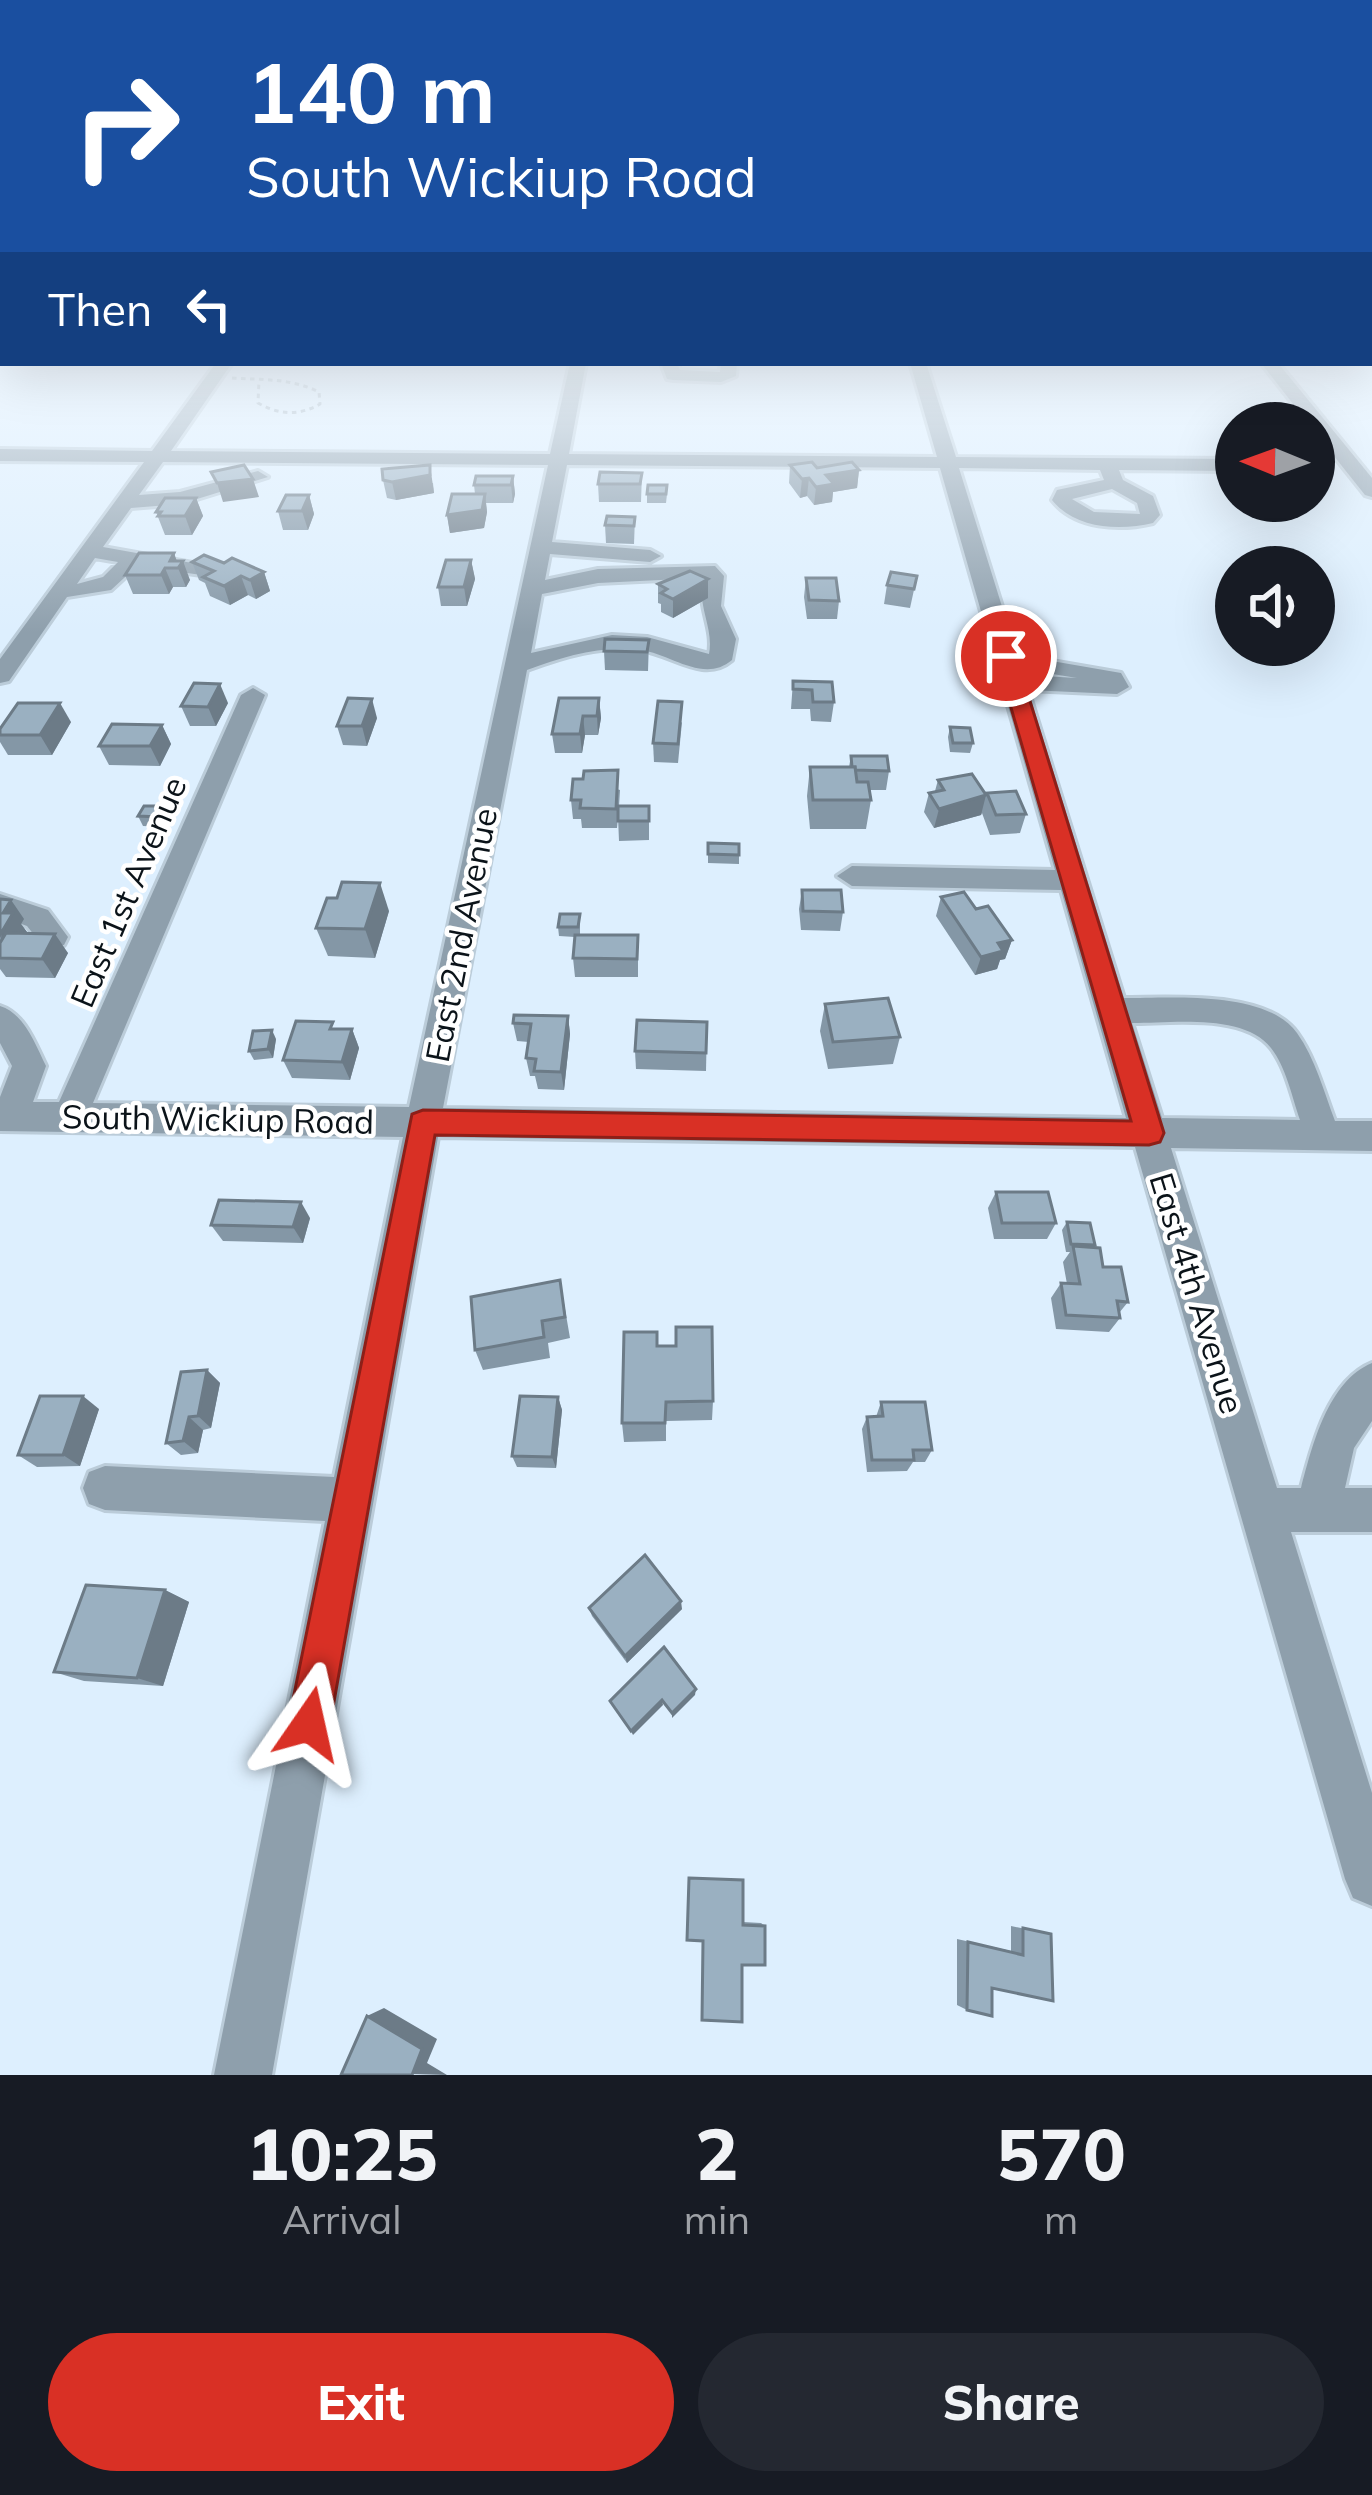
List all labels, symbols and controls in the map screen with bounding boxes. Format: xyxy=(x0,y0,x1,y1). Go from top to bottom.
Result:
text: 140 m xyxy=(246,39,496,144)
icon: right xyxy=(48,48,204,204)
text: South Wickiup Road xyxy=(246,143,757,211)
icon: left xyxy=(176,276,242,342)
text: Then xyxy=(48,281,152,337)
north arrow xyxy=(1215,402,1335,522)
map controls xyxy=(1215,402,1335,666)
button: sound xyxy=(1215,546,1335,666)
pin xyxy=(955,605,1057,707)
icon: arrive xyxy=(973,623,1039,689)
street label: East 1st Avenue xyxy=(61,770,195,1013)
street label: East 2nd Avenue xyxy=(416,804,505,1065)
street label: South Wickiup Road xyxy=(62,1095,374,1142)
street label: East 4th Avenue xyxy=(1141,1168,1254,1418)
position arrow xyxy=(246,1661,372,1787)
text: 10:25 xyxy=(246,2108,438,2198)
text: 2 xyxy=(695,2108,739,2198)
text: 570 xyxy=(996,2108,1126,2198)
text: Arrival xyxy=(282,2195,402,2244)
text: min xyxy=(684,2195,750,2244)
text: m xyxy=(1044,2195,1078,2244)
button: Exit xyxy=(48,2333,674,2471)
button: Share xyxy=(698,2333,1324,2471)

